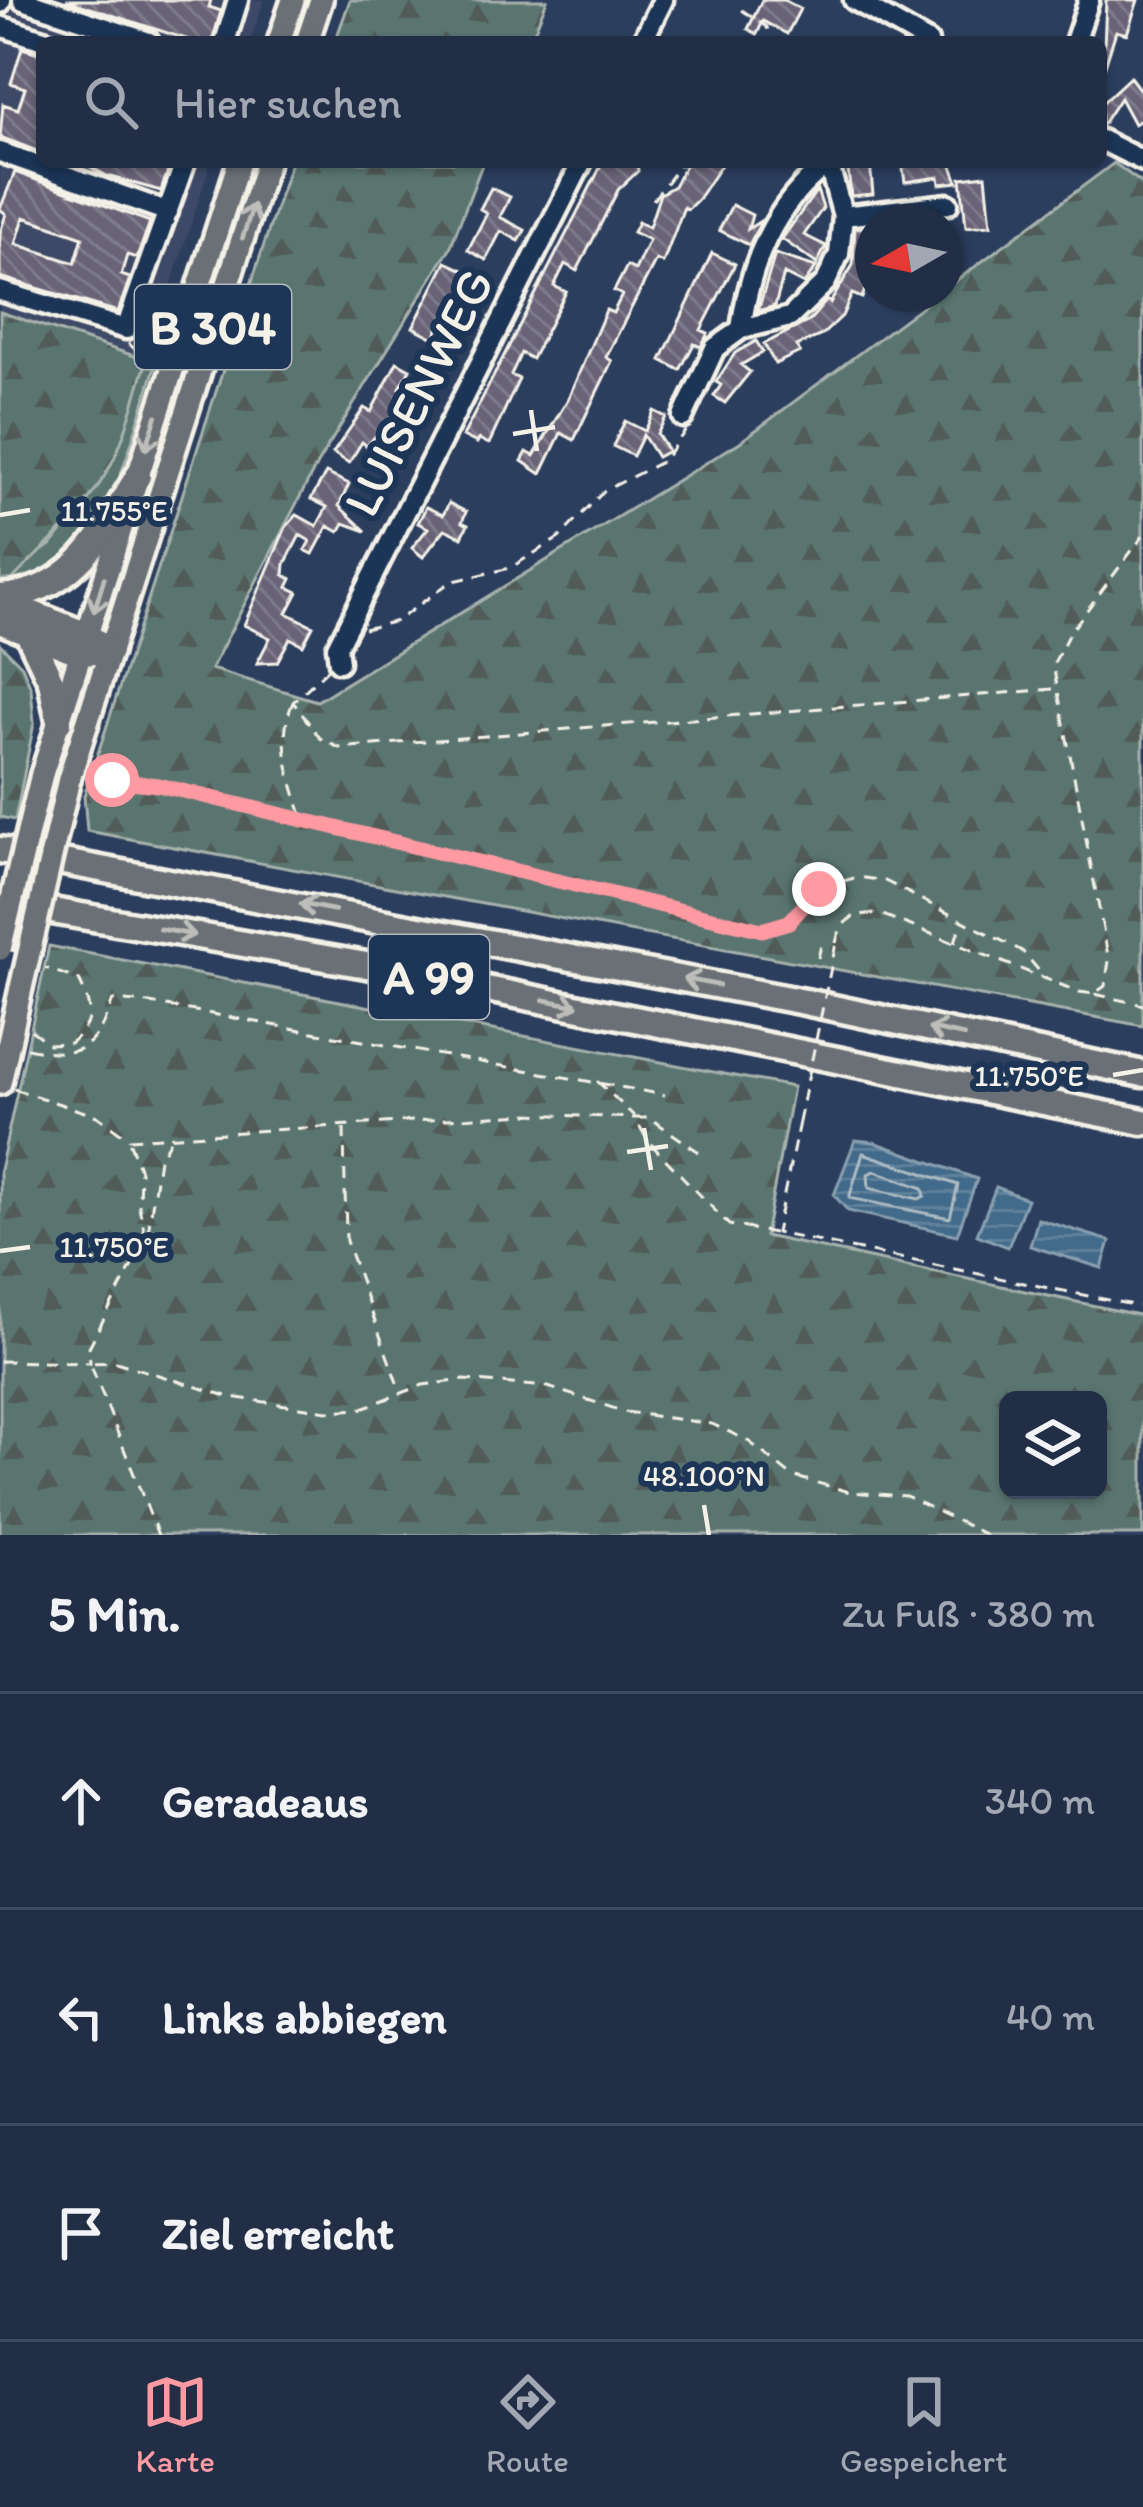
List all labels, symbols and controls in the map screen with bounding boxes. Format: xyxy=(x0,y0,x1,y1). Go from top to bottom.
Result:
search box xyxy=(36,36,1107,168)
icon: search xyxy=(78,69,144,135)
text: Hier suchen xyxy=(174,75,402,129)
one-way arrow xyxy=(239,203,260,240)
north arrow xyxy=(855,204,963,312)
street label: LUISENWEG xyxy=(330,258,507,526)
road number: B 304 xyxy=(135,285,291,369)
one-way arrow xyxy=(139,413,161,451)
text: 11.755°E xyxy=(60,492,168,529)
one-way arrow xyxy=(87,575,109,613)
route start xyxy=(85,753,139,807)
route end xyxy=(792,862,846,916)
one-way arrow xyxy=(298,895,337,918)
one-way arrow xyxy=(157,922,196,945)
road number: A 99 xyxy=(369,935,489,1019)
one-way arrow xyxy=(682,970,721,992)
one-way arrow xyxy=(540,993,579,1015)
one-way arrow xyxy=(928,1020,967,1042)
text: 11.750°E xyxy=(974,1057,1084,1094)
text: 11.750°E xyxy=(59,1228,169,1265)
map controls xyxy=(999,1391,1107,1499)
button: layers xyxy=(999,1391,1107,1499)
text: 48.100°N xyxy=(643,1457,765,1494)
text: 5 Min. xyxy=(48,1583,181,1644)
text: Zu Fuß · 380 m xyxy=(842,1590,1095,1637)
icon: ahead xyxy=(48,1768,114,1834)
text: Geradeaus xyxy=(162,1774,369,1828)
text: 340 m xyxy=(985,1777,1095,1824)
icon: left xyxy=(48,1984,114,2050)
text: Links abbiegen xyxy=(162,1990,447,2044)
text: 40 m xyxy=(1006,1993,1095,2040)
icon: arrive xyxy=(48,2200,114,2266)
text: Ziel erreicht xyxy=(162,2206,394,2260)
tab: Karte xyxy=(136,2369,215,2480)
tab: Route xyxy=(486,2369,569,2480)
tab: Gespeichert xyxy=(840,2369,1007,2480)

